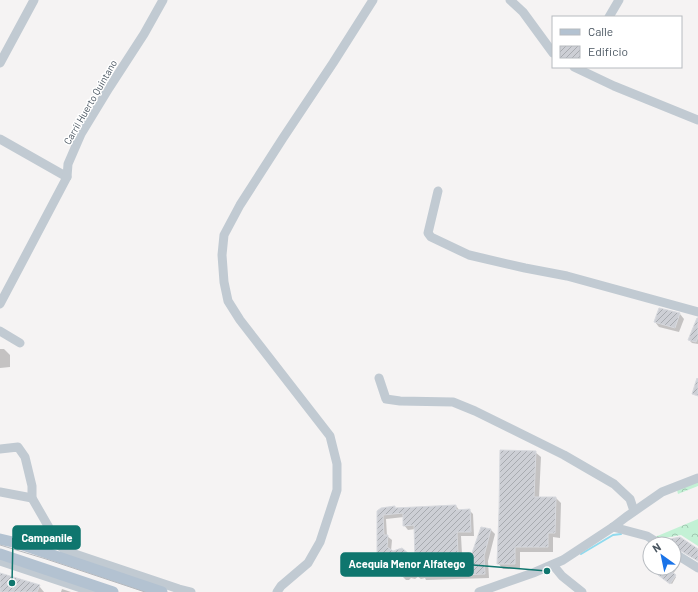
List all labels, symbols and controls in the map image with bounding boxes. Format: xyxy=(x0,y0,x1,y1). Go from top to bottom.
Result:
legend xyxy=(552,16,682,68)
text: Calle xyxy=(588,24,613,38)
text: Edificio xyxy=(588,44,628,58)
street label: Carril Huerto Quintano xyxy=(61,58,119,146)
callout: Campanile xyxy=(13,526,80,549)
text: Campanile xyxy=(21,531,73,544)
north arrow xyxy=(642,536,682,576)
text: N xyxy=(650,540,663,555)
callout: Acequia Menor Alfatego xyxy=(341,553,473,576)
text: Acequia Menor Alfatego xyxy=(349,557,465,570)

